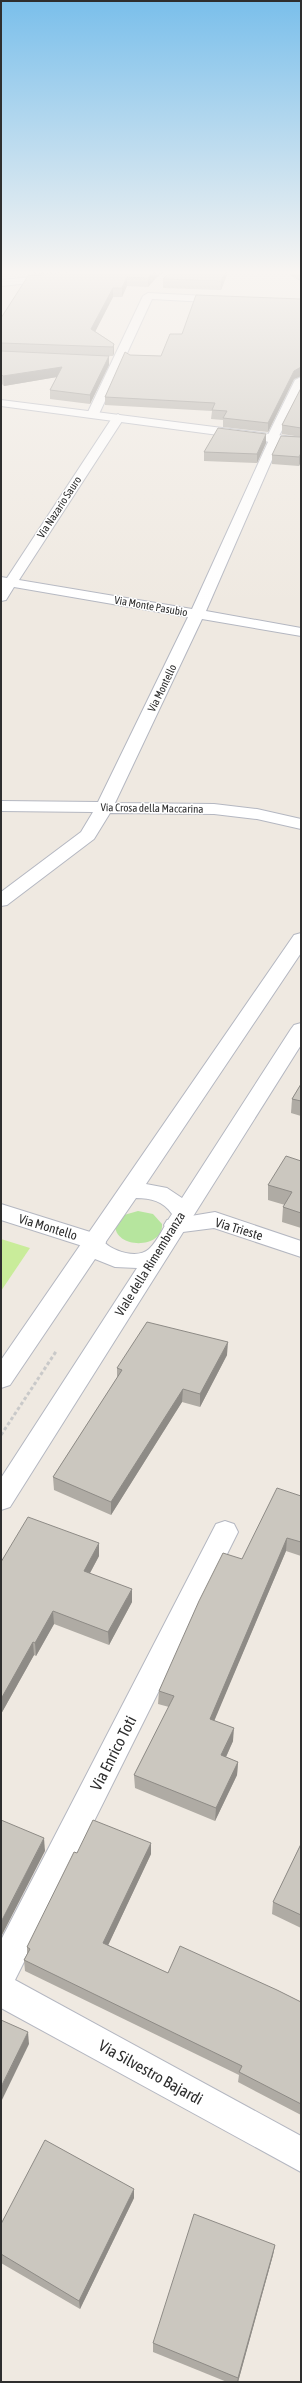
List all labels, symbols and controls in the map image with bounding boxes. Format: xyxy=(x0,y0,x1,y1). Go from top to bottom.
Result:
street label: Via Nazario Sauro xyxy=(35,474,83,540)
street label: Via Monte Pasubio xyxy=(113,594,189,618)
street label: Via Montello xyxy=(145,662,179,714)
street label: Via Crosa della Maccarina xyxy=(100,801,204,815)
street label: Viale della Rimembranza xyxy=(112,1209,188,1319)
street label: Via Montello xyxy=(17,1211,79,1243)
street label: Via Trieste xyxy=(213,1215,265,1243)
street label: Via Enrico Toti xyxy=(86,1713,140,1793)
street label: Via Silvestro Bajardi xyxy=(95,2036,206,2109)

